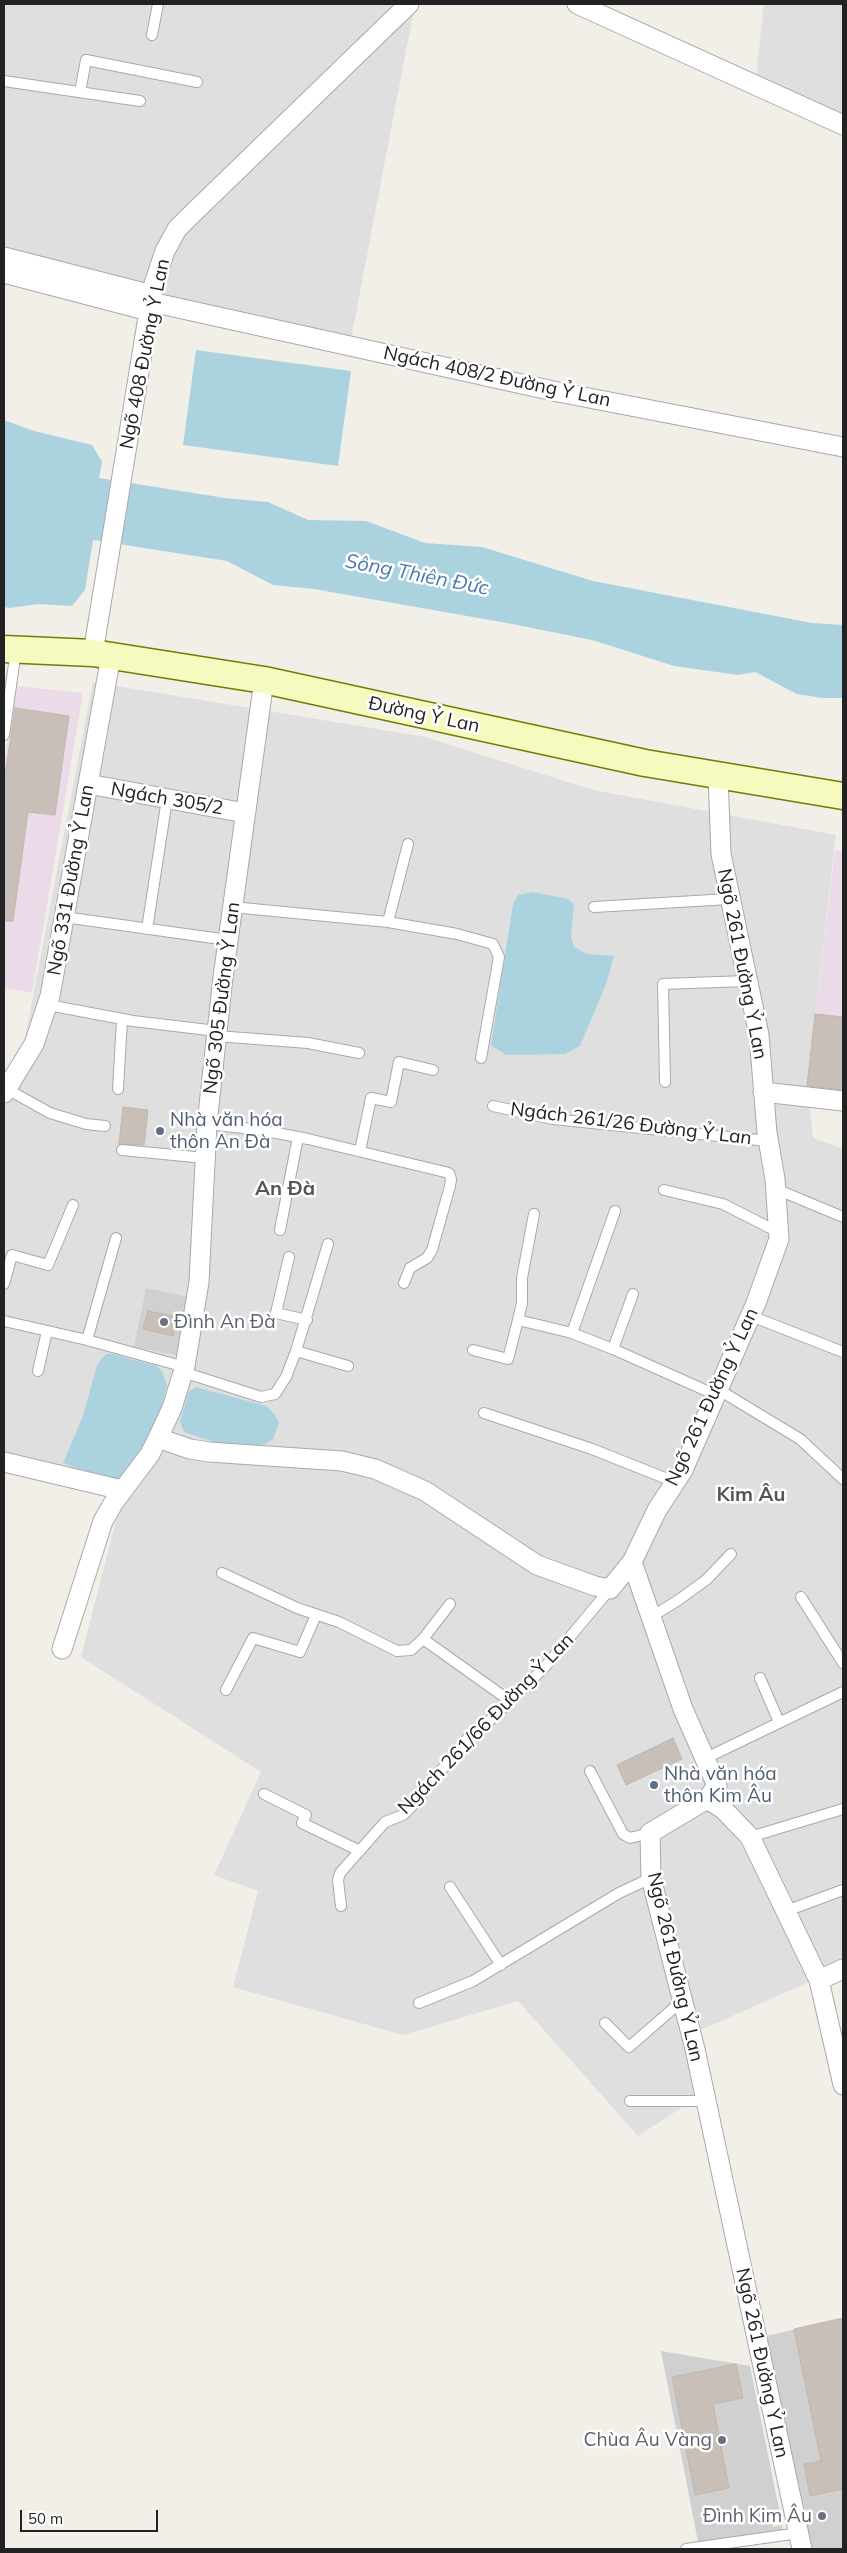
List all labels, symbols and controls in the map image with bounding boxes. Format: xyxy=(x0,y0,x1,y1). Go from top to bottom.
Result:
street label: Ngõ 408 Đường Ỷ Lan xyxy=(115,257,175,451)
street label: Ngách 408/2 Đường Ỷ Lan xyxy=(381,342,613,412)
water label: Sông Thiên Đức xyxy=(343,549,491,601)
street label: Đường Ỷ Lan xyxy=(366,692,482,738)
street label: Ngách 305/2 xyxy=(109,778,225,820)
street label: Ngõ 331 Đường Ỷ Lan xyxy=(43,783,99,977)
street label: Ngõ 261 Đường Ỷ Lan xyxy=(712,867,772,1061)
street label: Ngõ 305 Đường Ỷ Lan xyxy=(199,901,245,1095)
street label: Ngách 261/26 Đường Ỷ Lan xyxy=(509,1098,753,1150)
place label: Nhà văn hóa thôn An Đà xyxy=(170,1109,283,1153)
marker: Nhà văn hóa thôn An Đà xyxy=(154,1125,166,1137)
district label: An Đà xyxy=(255,1177,315,1201)
street label: Ngõ 261 Đường Ỷ Lan xyxy=(661,1304,763,1490)
place label: Đình An Đà xyxy=(174,1311,276,1333)
marker: Đình An Đà xyxy=(158,1316,170,1328)
district label: Kim Âu xyxy=(717,1483,785,1507)
street label: Ngách 261/66 Đường Ỷ Lan xyxy=(393,1629,579,1819)
place label: Nhà văn hóa thôn Kim Âu xyxy=(664,1763,777,1807)
marker: Nhà văn hóa thôn Kim Âu xyxy=(648,1779,660,1791)
street label: Ngõ 261 Đường Ỷ Lan xyxy=(642,1870,708,2064)
street label: Ngõ 261 Đường Ỷ Lan xyxy=(731,2266,793,2460)
place label: Chùa Âu Vàng xyxy=(583,2429,712,2451)
marker: Chùa Âu Vàng xyxy=(716,2434,728,2446)
scale bar xyxy=(22,2500,160,2532)
place label: Đình Kim Âu xyxy=(703,2505,812,2527)
text: 50 m xyxy=(28,2509,63,2528)
marker: Đình Kim Âu xyxy=(816,2510,828,2522)

